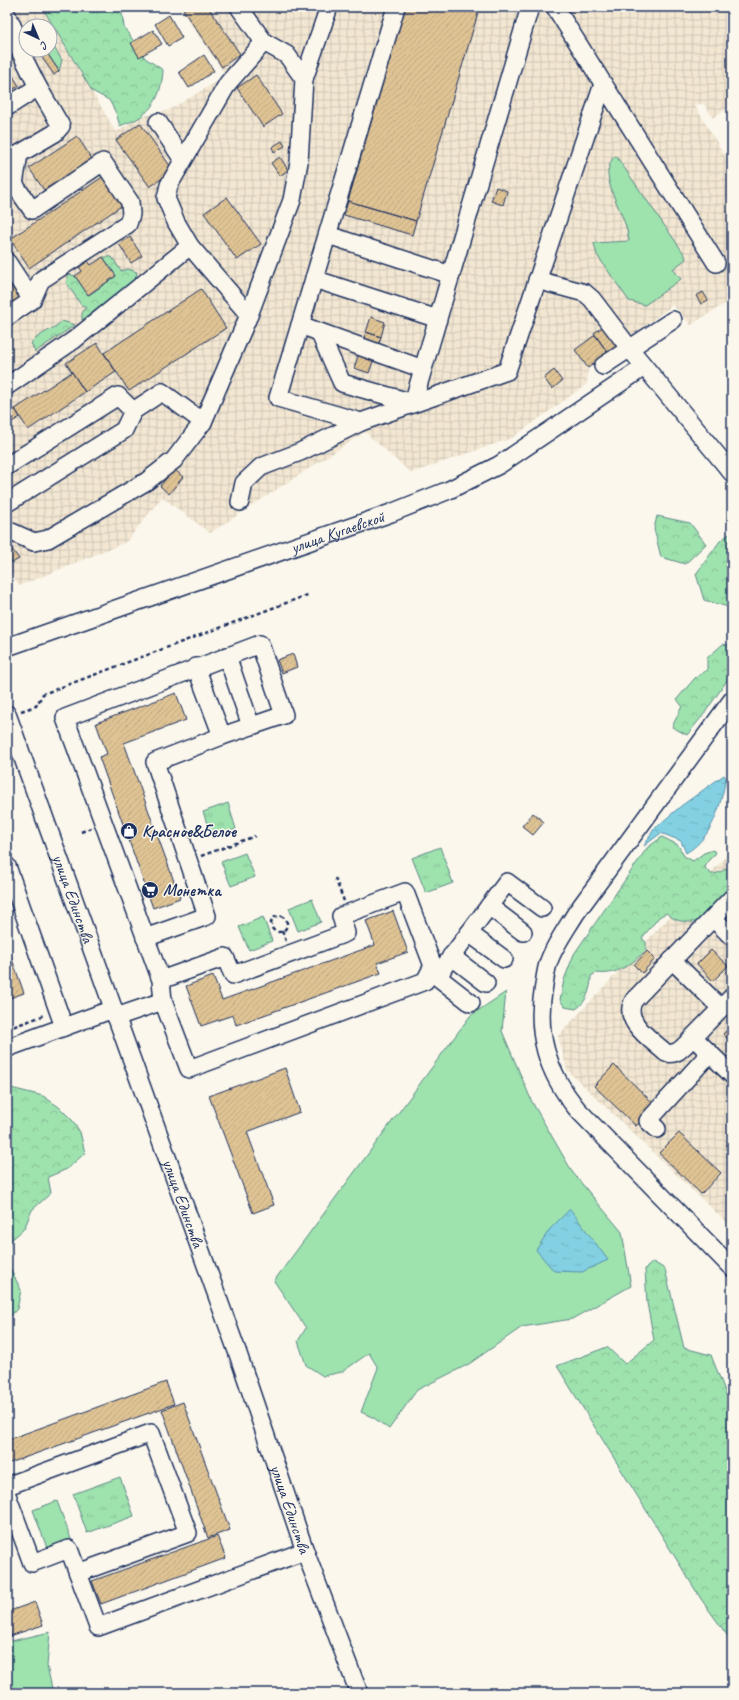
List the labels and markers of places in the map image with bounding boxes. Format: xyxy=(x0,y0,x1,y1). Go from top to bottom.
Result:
shop icon: Красное&Белое xyxy=(119,821,139,841)
place label: Красное&Белое xyxy=(142,821,238,842)
supermarket icon: Монетка xyxy=(140,880,160,900)
place label: Монетка xyxy=(163,880,222,901)

